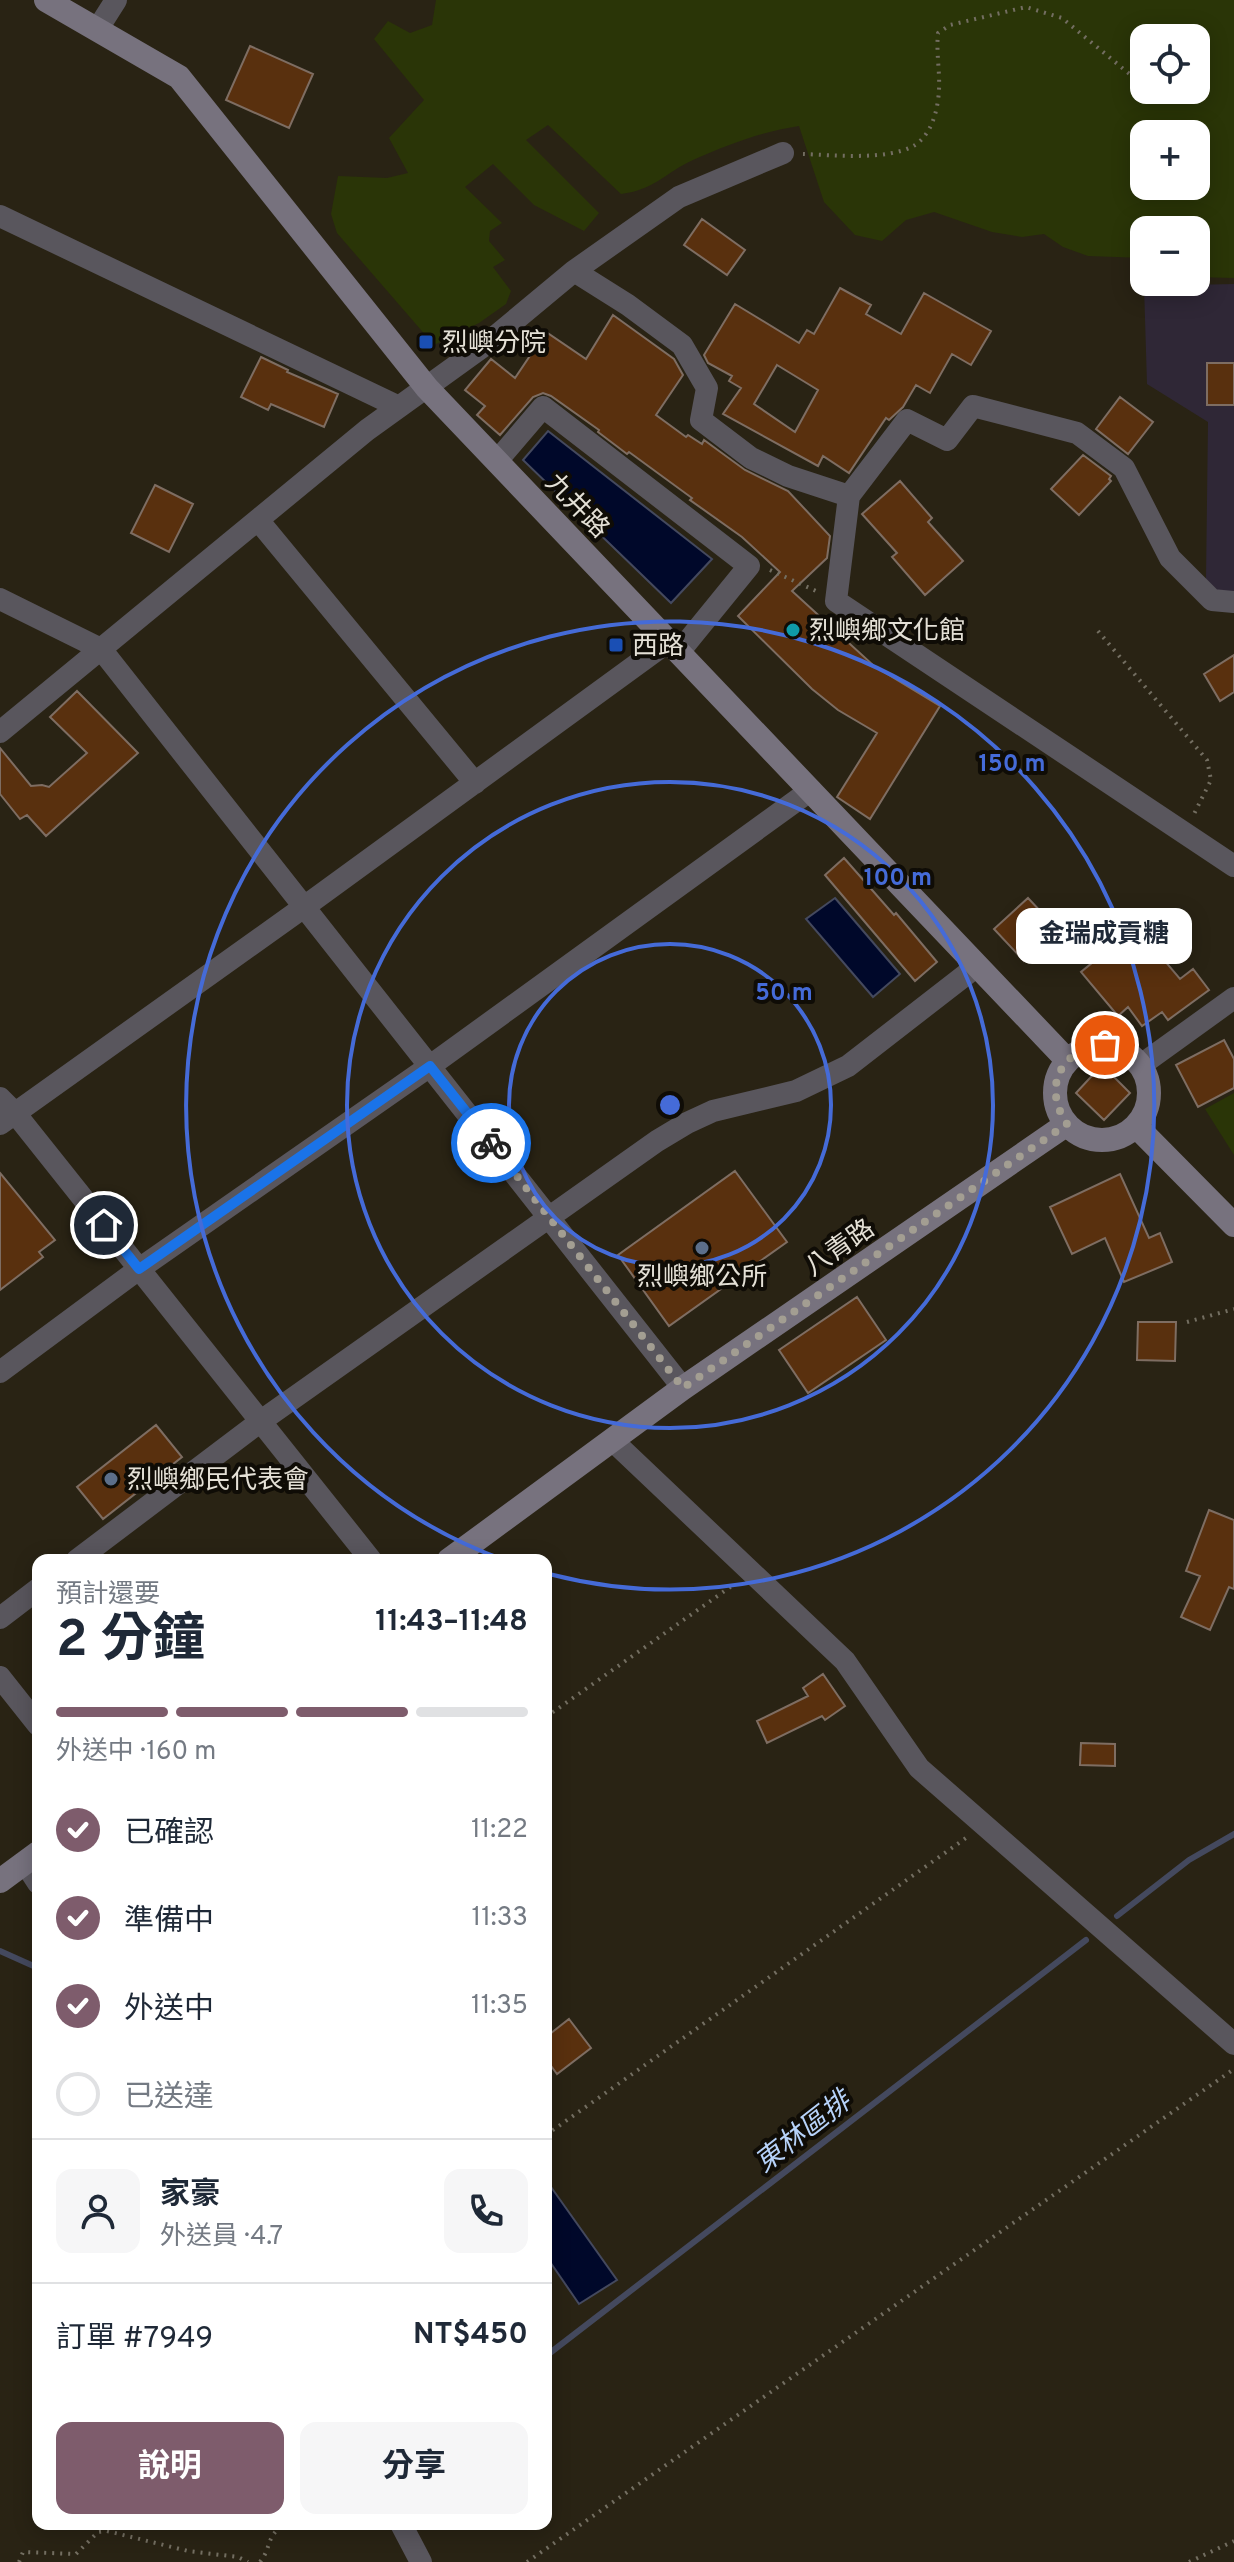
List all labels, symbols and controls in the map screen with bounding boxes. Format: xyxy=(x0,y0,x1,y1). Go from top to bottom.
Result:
map controls xyxy=(1130,24,1210,296)
button: locate xyxy=(1130,24,1210,104)
button: + xyxy=(1130,120,1210,200)
button: − xyxy=(1130,216,1210,296)
place label: 烈嶼分院 xyxy=(442,328,546,361)
marker: 烈嶼分院 xyxy=(417,333,435,351)
street label: 九井路 xyxy=(537,467,615,546)
place label: 烈嶼鄉文化館 xyxy=(809,616,965,649)
marker: 烈嶼鄉文化館 xyxy=(784,621,802,639)
place label: 西路 xyxy=(632,631,684,664)
marker: 西路 xyxy=(607,636,625,654)
text: 150 m xyxy=(978,750,1046,780)
text: 100 m xyxy=(864,864,932,894)
callout: 金瑞成貢糖 xyxy=(1017,909,1193,965)
text: 金瑞成貢糖 xyxy=(1039,919,1169,952)
text: 50 m xyxy=(755,979,813,1009)
pin xyxy=(1071,1011,1139,1079)
icon: bag xyxy=(1083,1023,1127,1067)
centre of rings xyxy=(656,1091,684,1119)
courier xyxy=(451,1103,531,1183)
icon: bike xyxy=(469,1121,513,1165)
pin xyxy=(70,1191,138,1259)
icon: home xyxy=(82,1203,126,1247)
street label: 八青路 xyxy=(799,1213,882,1285)
marker: 烈嶼鄉公所 xyxy=(693,1239,711,1257)
place label: 烈嶼鄉公所 xyxy=(637,1262,767,1295)
place label: 烈嶼鄉民代表會 xyxy=(127,1465,309,1498)
marker: 烈嶼鄉民代表會 xyxy=(102,1470,120,1488)
text: 預計還要 xyxy=(56,1579,160,1612)
text: 11:43–11:48 xyxy=(375,1604,528,1641)
text: 2 分鐘 xyxy=(56,1609,205,1675)
text: 外送中 · 160 m xyxy=(56,1736,216,1769)
icon: check xyxy=(56,1808,100,1852)
text: 11:22 xyxy=(471,1814,528,1847)
text: 已確認 xyxy=(124,1816,214,1853)
icon: check xyxy=(56,1896,100,1940)
text: 11:33 xyxy=(471,1902,528,1935)
text: 準備中 xyxy=(124,1904,214,1941)
icon: check xyxy=(56,1984,100,2028)
text: 11:35 xyxy=(471,1990,528,2023)
text: 外送中 xyxy=(124,1992,214,2029)
text: 已送達 xyxy=(124,2080,214,2117)
water label: 東林區排 xyxy=(749,2082,862,2182)
button: person xyxy=(56,2169,140,2253)
button: phone xyxy=(444,2169,528,2253)
text: 家豪 xyxy=(160,2177,220,2214)
text: 外送員 · 4.7 xyxy=(160,2221,283,2254)
text: NT$450 xyxy=(413,2317,528,2354)
text: 訂單 #7949 xyxy=(56,2321,213,2358)
button: 說明 xyxy=(56,2422,284,2514)
button: 分享 xyxy=(300,2422,528,2514)

